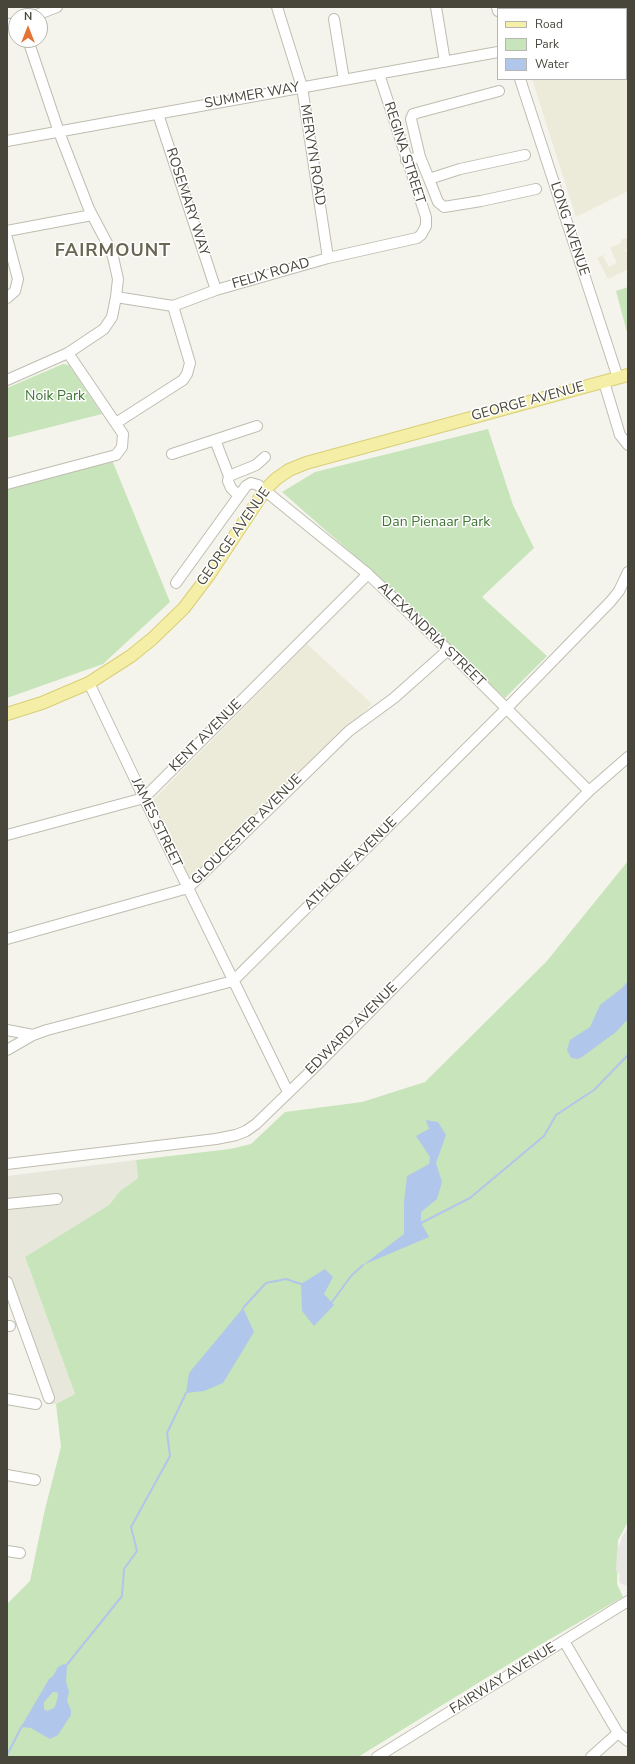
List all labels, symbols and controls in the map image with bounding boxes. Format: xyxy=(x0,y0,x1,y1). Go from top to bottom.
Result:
north arrow xyxy=(8,8,48,48)
legend xyxy=(497,8,627,80)
text: N xyxy=(24,9,32,24)
text: Road xyxy=(535,16,563,32)
text: Park xyxy=(535,36,559,52)
text: Water xyxy=(535,56,569,72)
street label: SUMMER WAY xyxy=(203,79,301,113)
street label: REGINA STREET xyxy=(380,100,428,206)
street label: MERVYN ROAD xyxy=(296,103,328,207)
street label: ROSEMARY WAY xyxy=(162,146,212,258)
street label: LONG AVENUE xyxy=(546,180,592,278)
district label: FAIRMOUNT xyxy=(55,241,171,263)
street label: FELIX ROAD xyxy=(230,255,312,293)
street label: GEORGE AVENUE xyxy=(470,379,586,425)
park label: Noik Park xyxy=(25,389,85,405)
street label: GEORGE AVENUE xyxy=(194,485,274,589)
park label: Dan Pienaar Park xyxy=(382,515,490,531)
street label: ALEXANDRIA STREET xyxy=(374,579,488,691)
street label: KENT AVENUE xyxy=(166,696,246,776)
street label: GLOUCESTER AVENUE xyxy=(188,771,306,889)
street label: JAMES STREET xyxy=(127,775,185,871)
street label: ATHLONE AVENUE xyxy=(301,814,401,914)
street label: EDWARD AVENUE xyxy=(303,980,401,1078)
street label: FAIRWAY AVENUE xyxy=(447,1640,559,1718)

